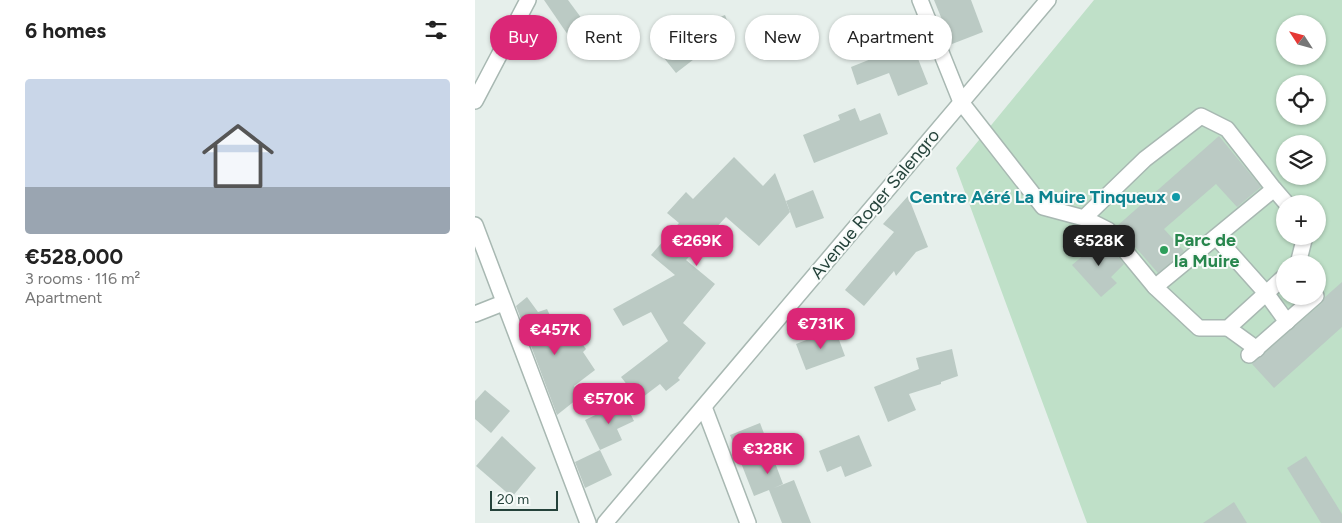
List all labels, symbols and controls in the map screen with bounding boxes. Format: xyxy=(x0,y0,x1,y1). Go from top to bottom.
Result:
chip: Buy xyxy=(490,15,557,60)
chip: Rent xyxy=(567,15,640,60)
chip: Filters xyxy=(650,15,735,60)
chip: New xyxy=(745,15,819,60)
chip: Apartment xyxy=(829,15,952,60)
north arrow xyxy=(1276,15,1326,65)
map controls xyxy=(1276,15,1326,305)
icon: filters xyxy=(422,16,450,44)
text: 6 homes xyxy=(25,18,106,43)
button: locate xyxy=(1276,75,1326,125)
icon: home xyxy=(193,111,283,201)
street label: Avenue Roger Salengro xyxy=(806,124,944,284)
button: layers xyxy=(1276,135,1326,185)
place label: Centre Aéré La Muire Tinqueux xyxy=(909,186,1166,208)
marker: Centre Aéré La Muire Tinqueux xyxy=(1170,191,1182,203)
button: + xyxy=(1276,195,1326,245)
pin: €269K xyxy=(662,224,732,267)
pin: €528K xyxy=(1064,224,1134,267)
place label: Parc de la Muire xyxy=(1174,229,1239,272)
text: €269K xyxy=(672,231,722,250)
text: €528K xyxy=(1074,231,1124,250)
text: €528,000 xyxy=(25,244,123,269)
marker: Parc de la Muire xyxy=(1158,244,1170,256)
button: − xyxy=(1276,255,1326,305)
text: 3 rooms · 116 m² xyxy=(25,269,140,288)
text: Apartment xyxy=(25,288,102,307)
pin: €731K xyxy=(786,308,856,350)
pin: €457K xyxy=(520,314,590,356)
text: €731K xyxy=(798,314,844,333)
text: €457K xyxy=(530,320,580,339)
pin: €570K xyxy=(574,382,644,425)
text: €570K xyxy=(584,389,634,408)
pin: €328K xyxy=(733,432,803,475)
text: €328K xyxy=(743,439,793,458)
scale bar xyxy=(490,488,557,511)
text: 20 m xyxy=(497,491,529,508)

